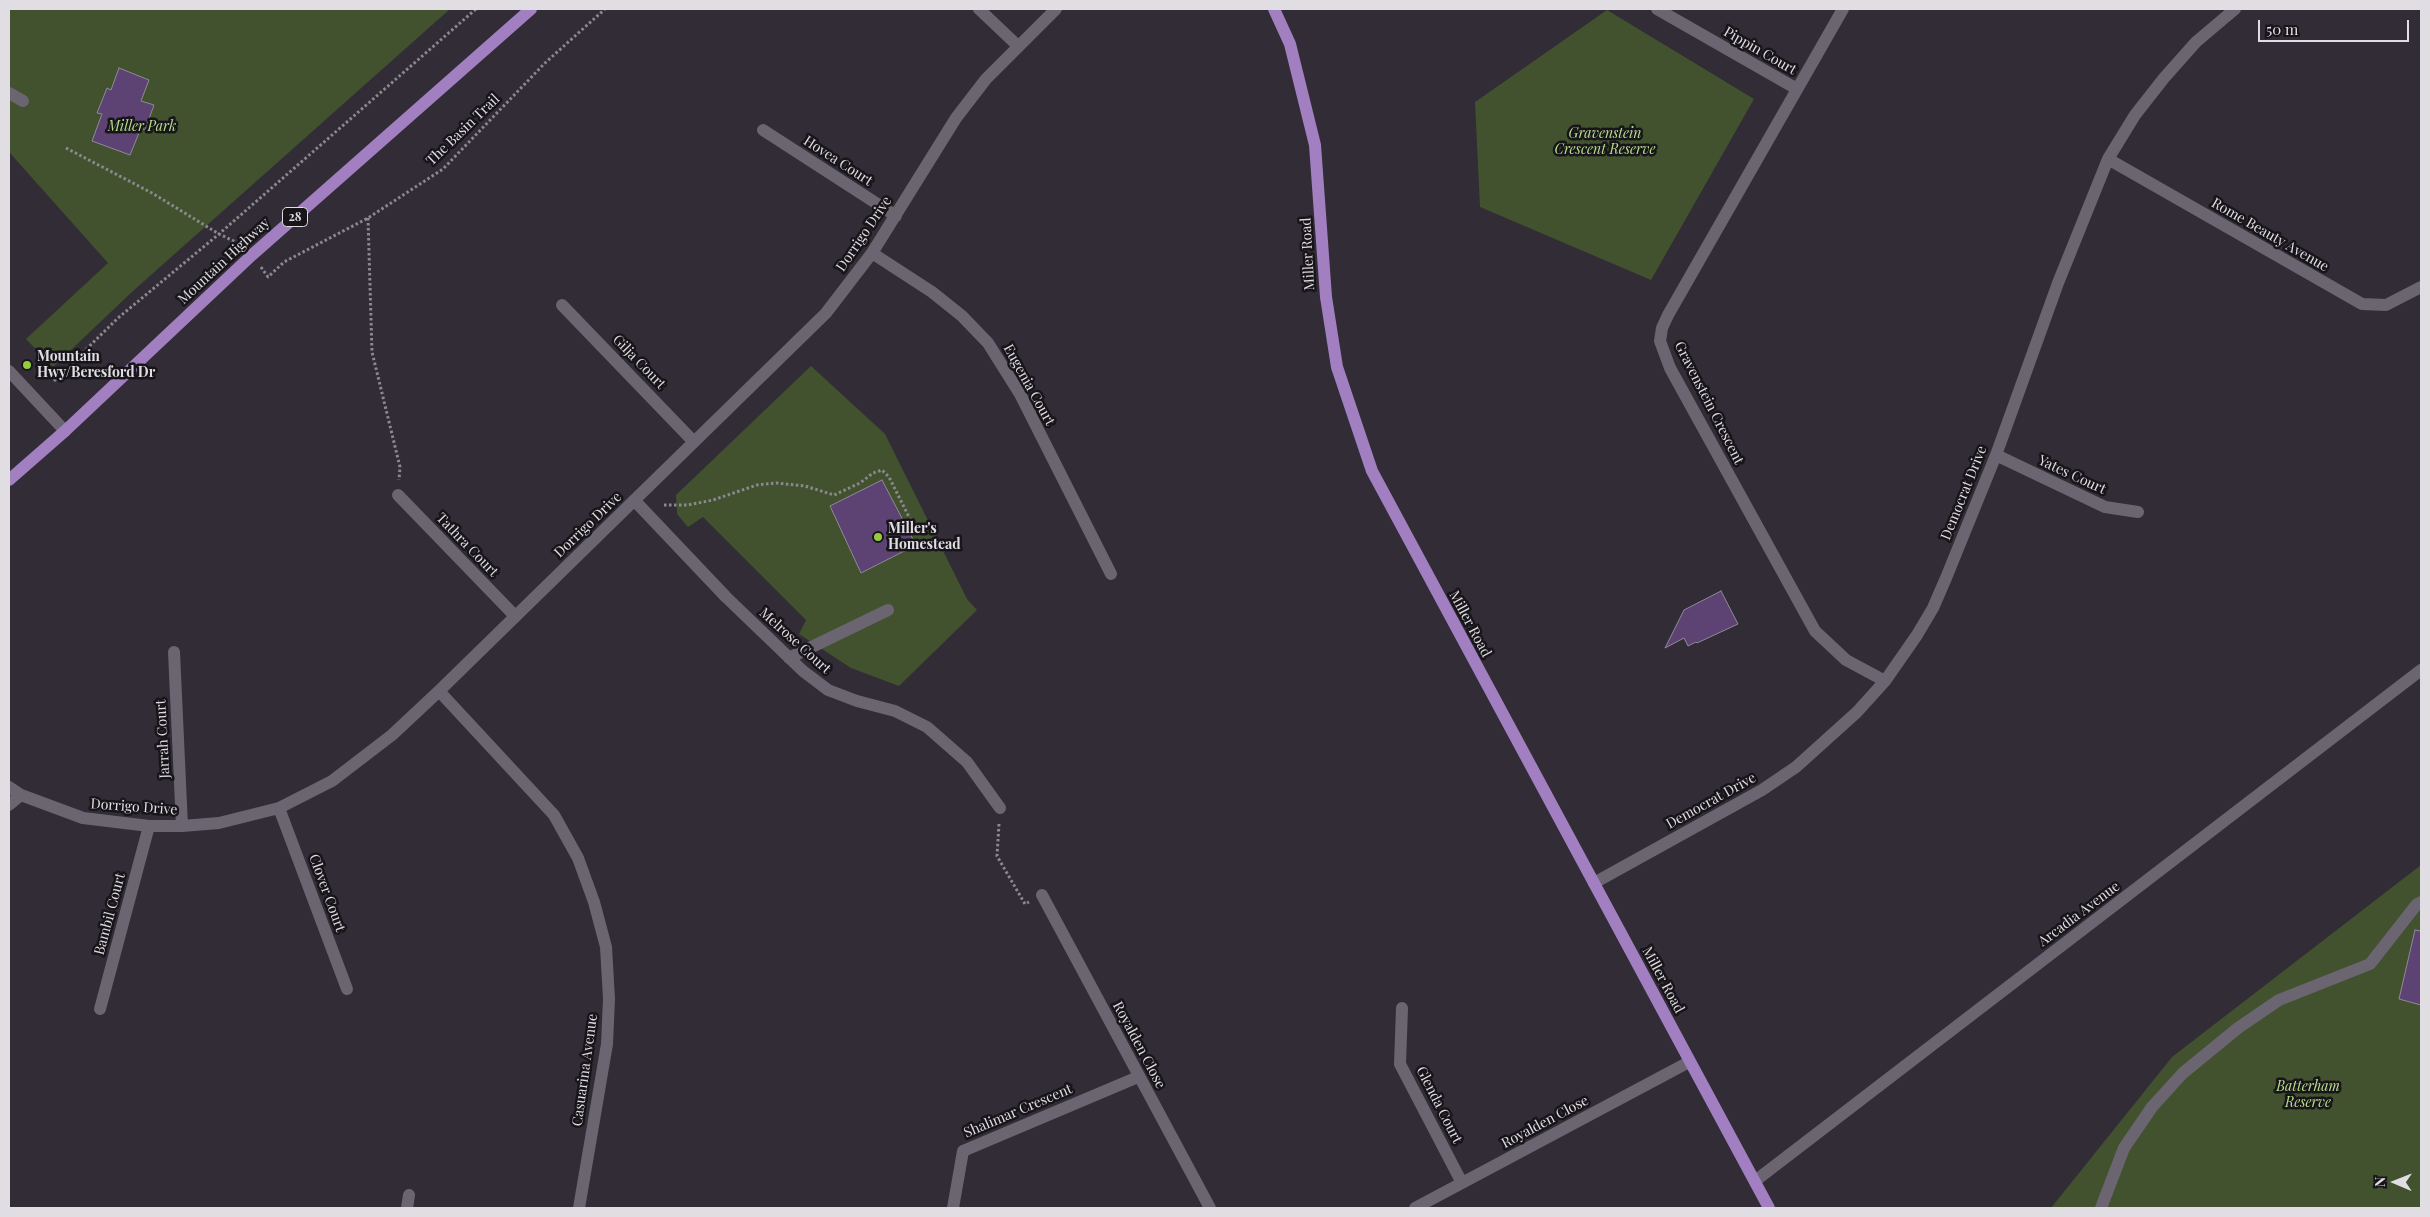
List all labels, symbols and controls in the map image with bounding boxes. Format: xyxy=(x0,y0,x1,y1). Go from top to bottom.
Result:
scale bar xyxy=(2260,10,2411,42)
text: 50 m xyxy=(2266,19,2298,39)
street label: Pippin Court xyxy=(1721,23,1799,79)
street label: The Basin Trail xyxy=(423,91,503,169)
park label: Miller Park xyxy=(108,119,176,135)
park label: Gravenstein Crescent Reserve xyxy=(1555,126,1655,158)
street label: Hovea Court xyxy=(800,132,876,190)
street label: Dorrigo Drive xyxy=(833,193,895,275)
street label: Rome Beauty Avenue xyxy=(2208,195,2332,275)
road number: 28 xyxy=(282,208,308,226)
street label: Mountain Highway xyxy=(175,214,273,308)
street label: Miller Road xyxy=(1298,217,1318,291)
street label: Gilja Court xyxy=(609,331,669,393)
street label: Gravenstein Crescent xyxy=(1671,339,1747,467)
street label: Eugenia Court xyxy=(1000,341,1058,429)
place label: Mountain Hwy/Beresford Dr xyxy=(37,349,155,382)
marker: Mountain Hwy/Beresford Dr xyxy=(21,359,33,371)
street label: Democrat Drive xyxy=(1937,443,1991,543)
street label: Yates Court xyxy=(2035,452,2109,498)
street label: Dorrigo Drive xyxy=(551,489,625,561)
street label: Tathra Court xyxy=(432,510,502,580)
place label: Miller's Homestead xyxy=(888,521,961,554)
marker: Miller's Homestead xyxy=(872,531,884,543)
street label: Miller Road xyxy=(1445,588,1495,660)
street label: Melrose Court xyxy=(756,605,834,677)
street label: Jarrah Court xyxy=(153,699,173,779)
street label: Democrat Drive xyxy=(1663,769,1759,833)
street label: Dorrigo Drive xyxy=(90,796,178,818)
street label: Clover Court xyxy=(305,852,349,934)
street label: Bambil Court xyxy=(91,871,129,957)
street label: Arcadia Avenue xyxy=(2035,878,2123,950)
street label: Miller Road xyxy=(1638,944,1688,1016)
street label: Royalden Close xyxy=(1109,999,1169,1091)
street label: Casuarina Avenue xyxy=(569,1013,601,1127)
street label: Glenda Court xyxy=(1412,1064,1466,1146)
park label: Batterham Reserve xyxy=(2276,1079,2340,1112)
street label: Shalimar Crescent xyxy=(961,1081,1075,1141)
street label: Royalden Close xyxy=(1499,1092,1591,1152)
north arrow xyxy=(2370,1157,2420,1207)
text: N xyxy=(2370,1177,2389,1187)

